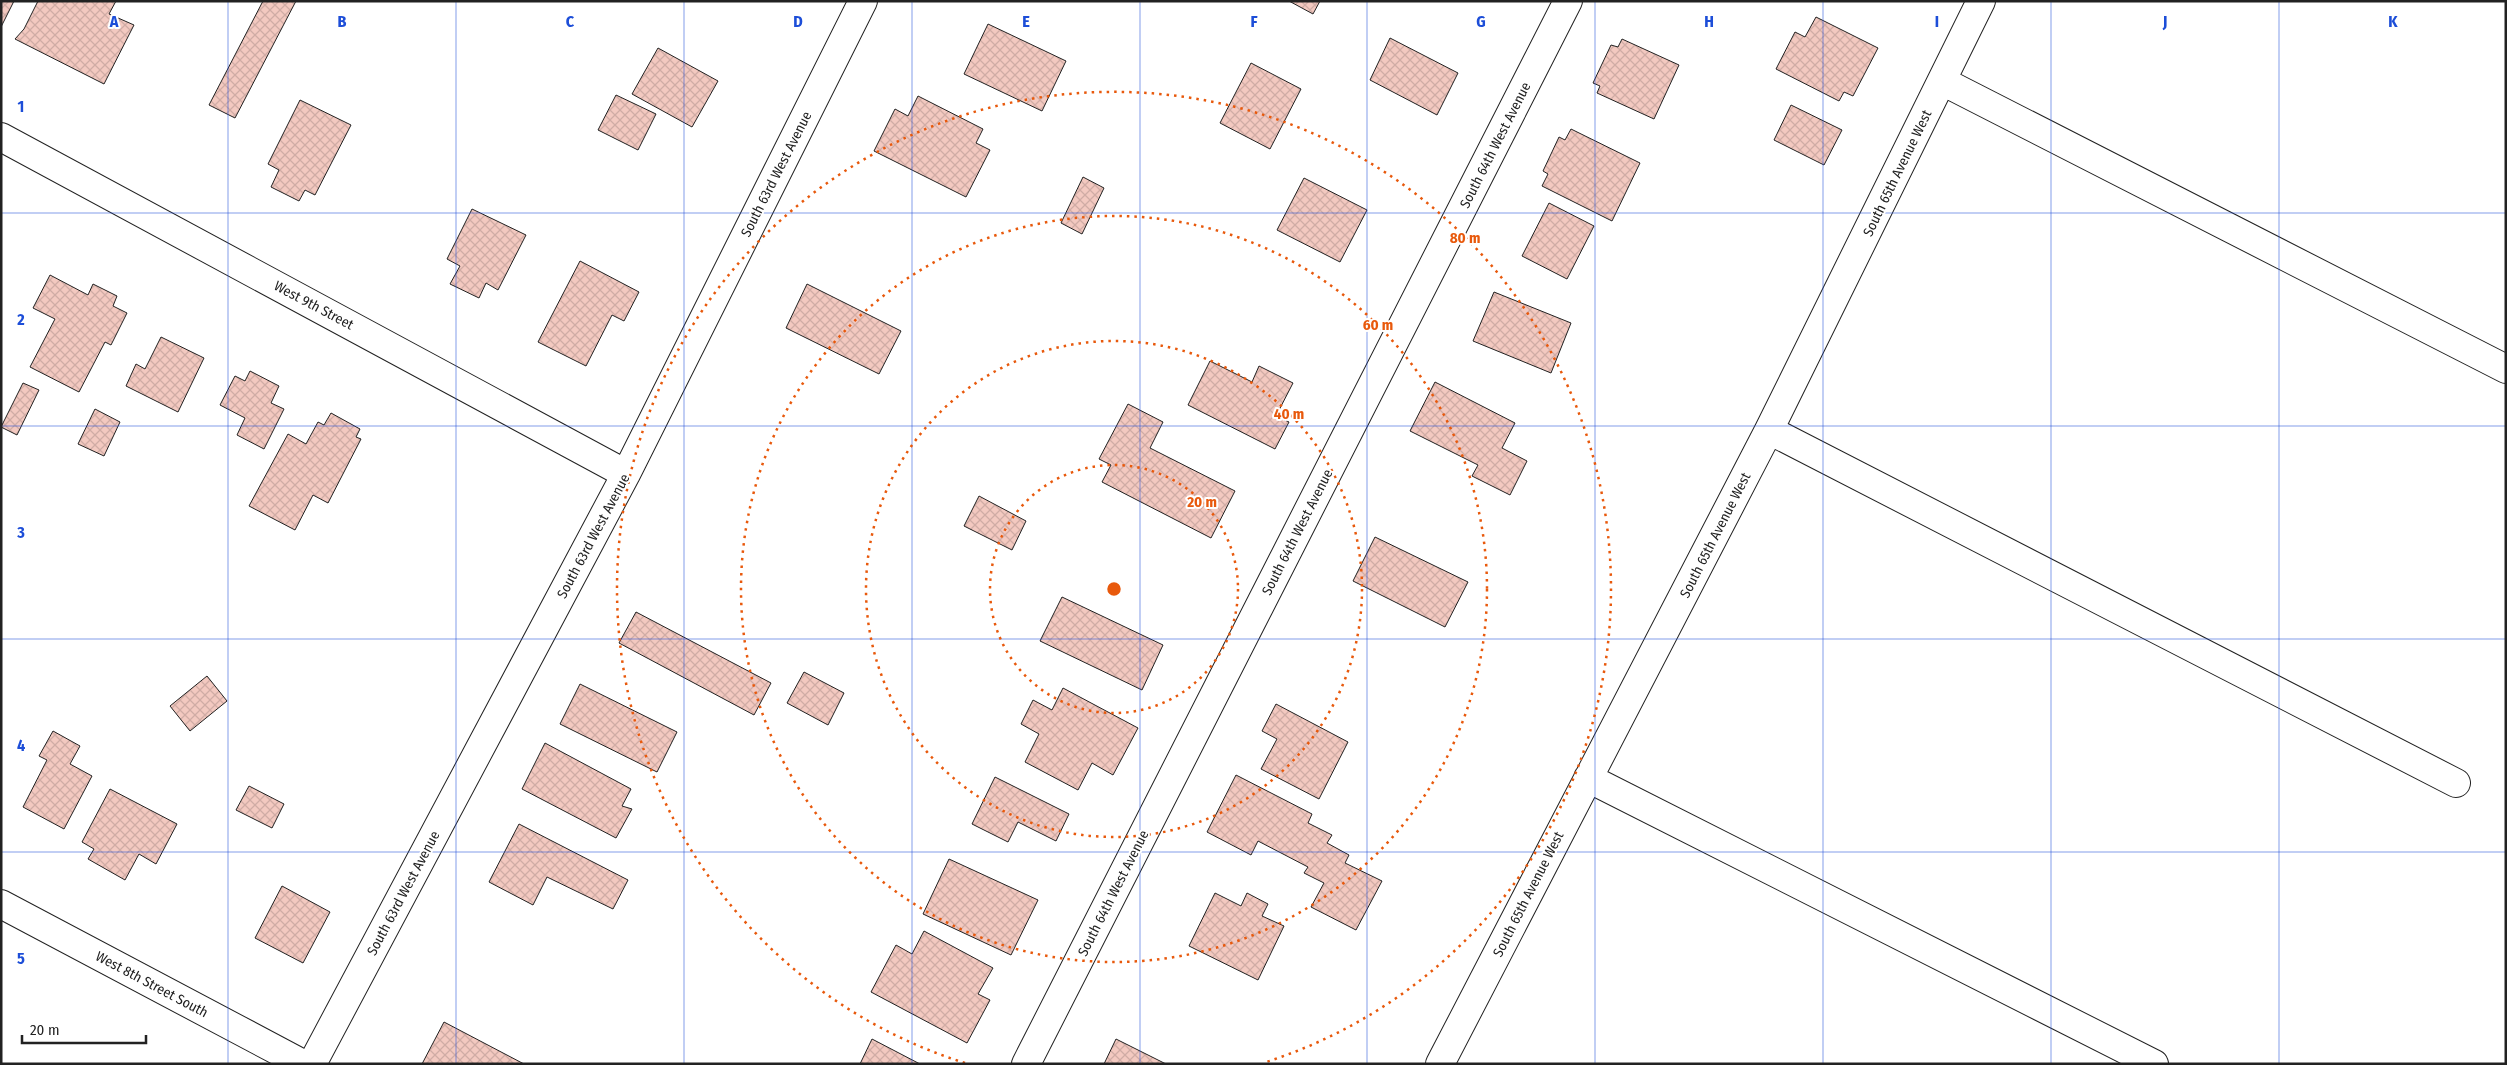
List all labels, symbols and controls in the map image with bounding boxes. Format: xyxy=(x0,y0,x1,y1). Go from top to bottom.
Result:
text: A xyxy=(109,12,119,31)
text: B xyxy=(338,12,347,31)
text: C xyxy=(566,12,575,31)
text: D xyxy=(793,12,803,31)
text: E xyxy=(1022,12,1030,31)
text: F xyxy=(1250,12,1258,31)
text: G xyxy=(1476,12,1486,31)
text: H xyxy=(1704,12,1714,31)
text: I xyxy=(1935,12,1939,31)
text: J xyxy=(2162,12,2167,31)
text: K xyxy=(2388,12,2398,31)
street label: South 64th West Avenue xyxy=(1456,79,1535,211)
text: 1 xyxy=(18,97,24,116)
street label: South 65th Avenue West xyxy=(1859,107,1936,239)
street label: South 63rd West Avenue xyxy=(737,109,815,240)
text: 80 m xyxy=(1450,229,1480,247)
street label: West 9th Street xyxy=(271,277,357,334)
text: 2 xyxy=(16,310,25,329)
text: 60 m xyxy=(1363,316,1393,334)
text: 40 m xyxy=(1274,405,1304,423)
street label: South 64th West Avenue xyxy=(1258,466,1337,598)
street label: South 65th Avenue West xyxy=(1676,469,1755,601)
street label: South 63rd West Avenue xyxy=(553,471,633,601)
text: 20 m xyxy=(1186,493,1217,511)
text: 3 xyxy=(16,523,25,542)
centre of rings xyxy=(1105,580,1123,598)
text: 4 xyxy=(17,736,25,755)
street label: South 64th West Avenue xyxy=(1074,827,1153,959)
street label: South 63rd West Avenue xyxy=(363,828,443,958)
street label: South 65th Avenue West xyxy=(1489,828,1568,960)
street label: West 8th Street South xyxy=(93,948,211,1021)
text: 5 xyxy=(17,949,25,968)
scale bar xyxy=(22,1012,146,1044)
text: 20 m xyxy=(30,1021,60,1039)

